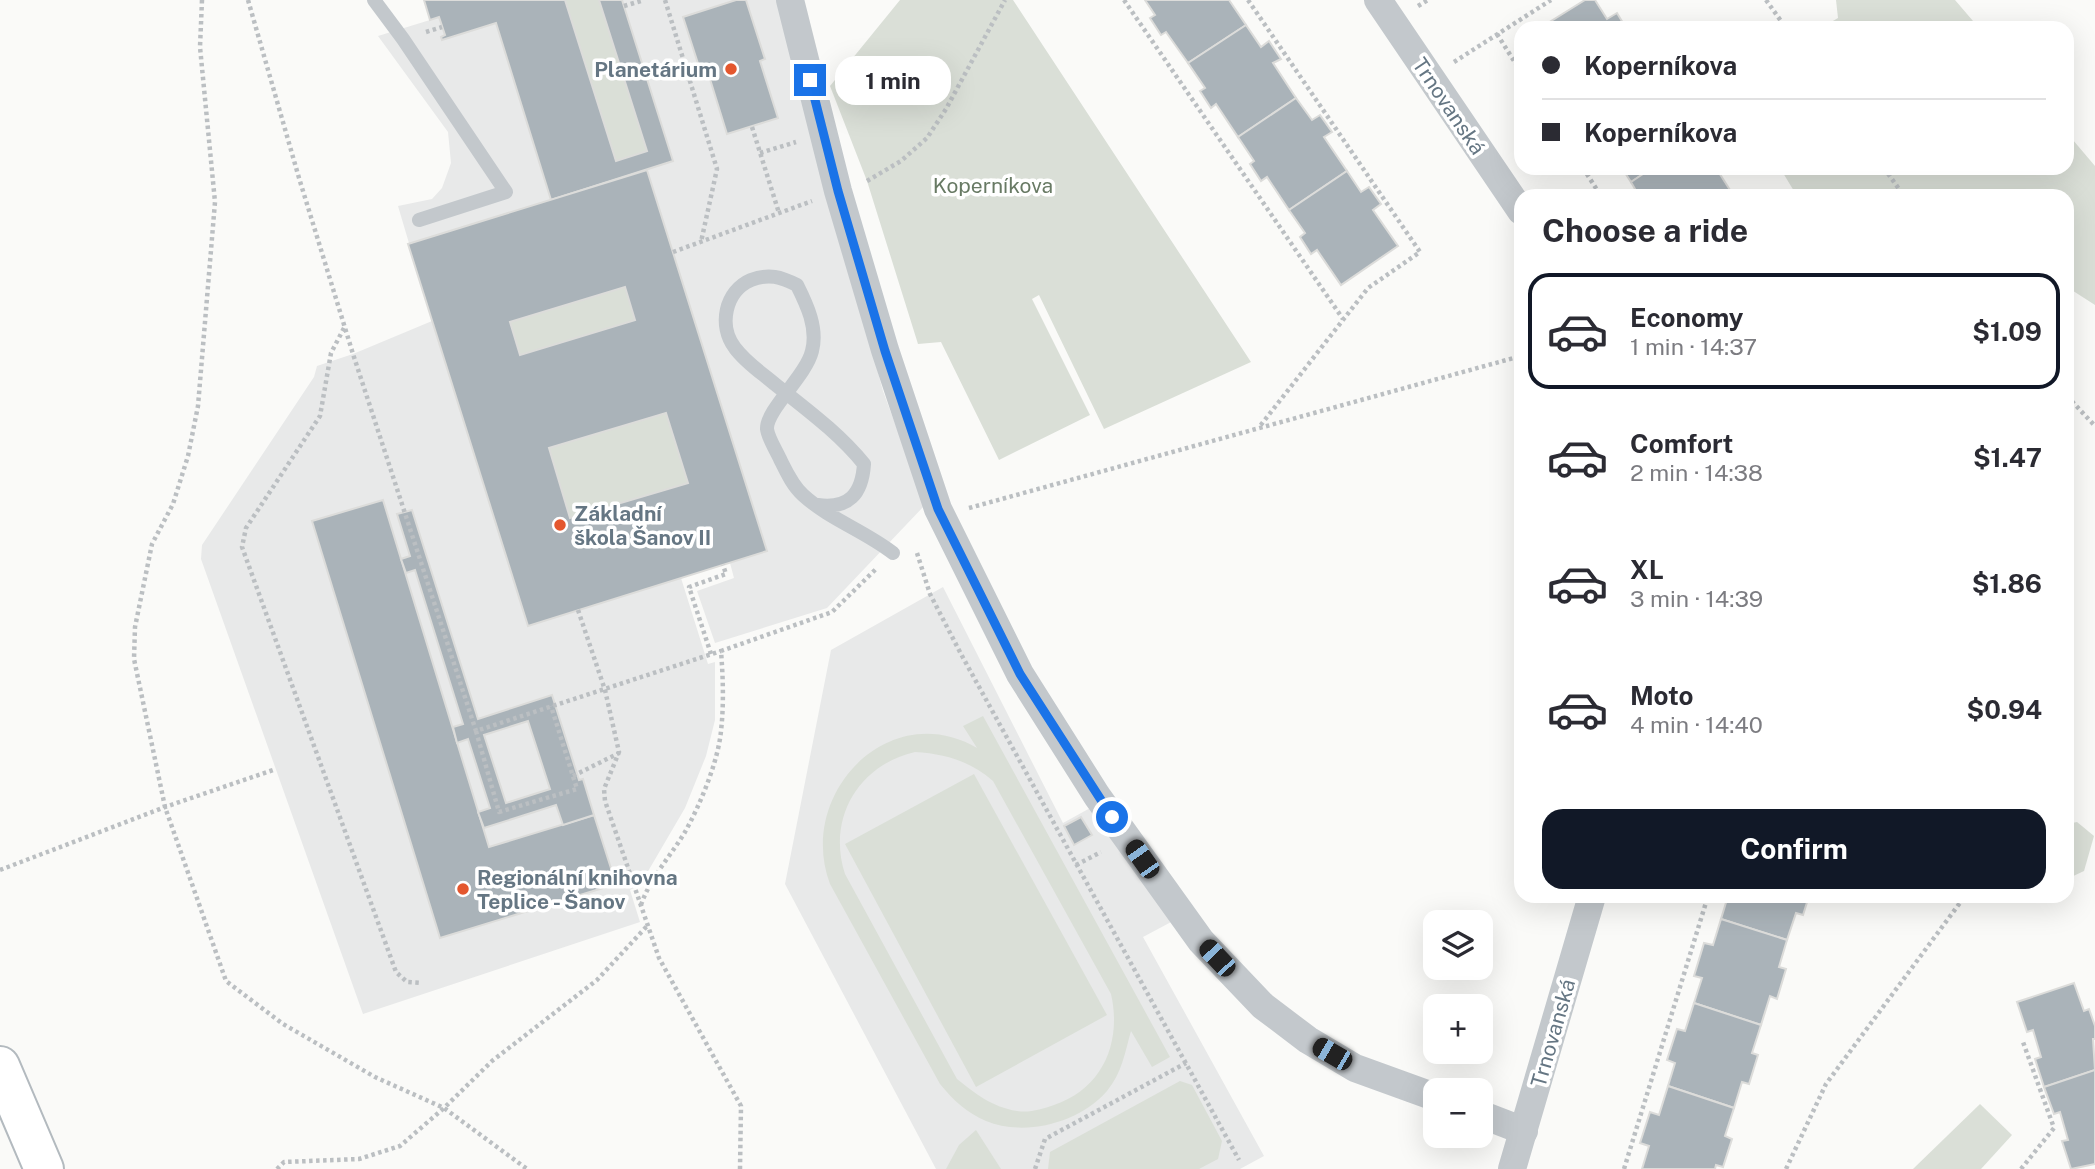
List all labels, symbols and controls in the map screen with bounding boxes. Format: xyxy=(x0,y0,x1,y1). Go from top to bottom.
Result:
text: Koperníkova xyxy=(1584,50,1737,81)
street label: Trnovanská xyxy=(1407,53,1491,159)
callout: 1 min xyxy=(834,56,950,104)
place label: Planetárium xyxy=(594,57,717,82)
marker: Planetárium xyxy=(723,61,739,77)
route end xyxy=(794,64,826,96)
text: 1 min xyxy=(865,67,921,94)
text: Koperníkova xyxy=(1584,117,1737,148)
park label: Koperníkova xyxy=(933,173,1053,198)
text: Choose a ride xyxy=(1542,212,1748,249)
icon: car xyxy=(1546,300,1609,363)
text: Economy xyxy=(1630,302,1743,333)
text: $1.09 xyxy=(1972,316,2042,347)
text: 1 min · 14:37 xyxy=(1630,333,1757,360)
icon: car xyxy=(1546,426,1609,489)
text: Comfort xyxy=(1630,428,1733,459)
text: $1.47 xyxy=(1973,442,2042,473)
text: 2 min · 14:38 xyxy=(1630,459,1763,486)
place label: Základní škola Šanov II xyxy=(574,501,711,550)
marker: Základní škola Šanov II xyxy=(552,517,568,533)
icon: car xyxy=(1546,552,1609,615)
text: XL xyxy=(1630,554,1664,585)
text: $1.86 xyxy=(1972,568,2042,599)
text: 3 min · 14:39 xyxy=(1630,585,1763,612)
icon: car xyxy=(1546,678,1609,741)
text: Moto xyxy=(1630,680,1693,711)
text: $0.94 xyxy=(1966,694,2042,725)
text: 4 min · 14:40 xyxy=(1630,711,1763,738)
route start xyxy=(1096,801,1128,833)
button: Confirm xyxy=(1542,809,2046,889)
car xyxy=(1122,836,1163,882)
place label: Regionální knihovna Teplice - Šanov xyxy=(477,865,678,914)
marker: Regionální knihovna Teplice - Šanov xyxy=(455,881,471,897)
map controls xyxy=(1423,910,1493,1148)
button: layers xyxy=(1423,910,1493,980)
car xyxy=(1195,935,1240,981)
street label: Trnovanská xyxy=(1526,976,1580,1090)
button: + xyxy=(1423,994,1493,1064)
car xyxy=(1309,1034,1356,1074)
button: − xyxy=(1423,1078,1493,1148)

